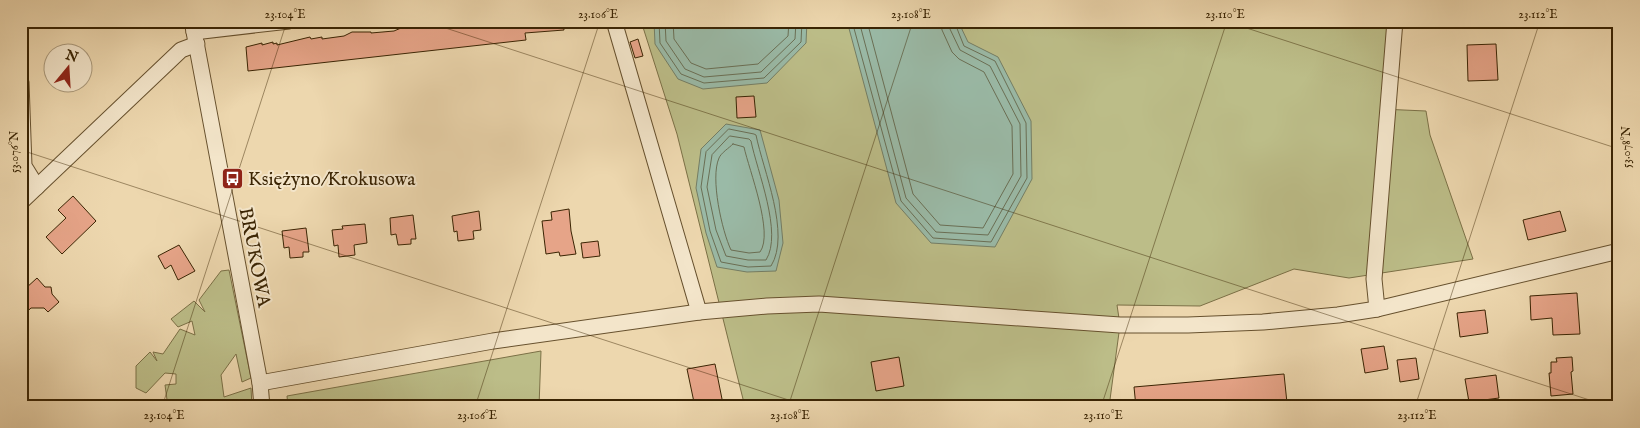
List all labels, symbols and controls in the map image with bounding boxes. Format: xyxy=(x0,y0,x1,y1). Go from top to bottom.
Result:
text: 23.104°E xyxy=(265,7,306,22)
text: 23.106°E xyxy=(578,7,618,22)
text: 23.108°E xyxy=(891,7,931,22)
text: 23.110°E xyxy=(1205,7,1245,22)
text: 23.112°E xyxy=(1518,7,1558,22)
north arrow xyxy=(42,42,92,92)
text: N xyxy=(62,46,80,67)
text: 53.078°N xyxy=(1619,125,1634,168)
text: 53.076°N xyxy=(7,130,22,173)
bus stop icon: Księżyno/Krokusowa xyxy=(220,166,244,190)
place label: Księżyno/Krokusowa xyxy=(248,168,416,192)
street label: BRUKOWA xyxy=(233,205,276,311)
text: 23.104°E xyxy=(144,408,185,423)
text: 23.106°E xyxy=(457,408,497,423)
text: 23.108°E xyxy=(770,408,810,423)
text: 23.110°E xyxy=(1083,408,1123,423)
text: 23.112°E xyxy=(1397,408,1437,423)

